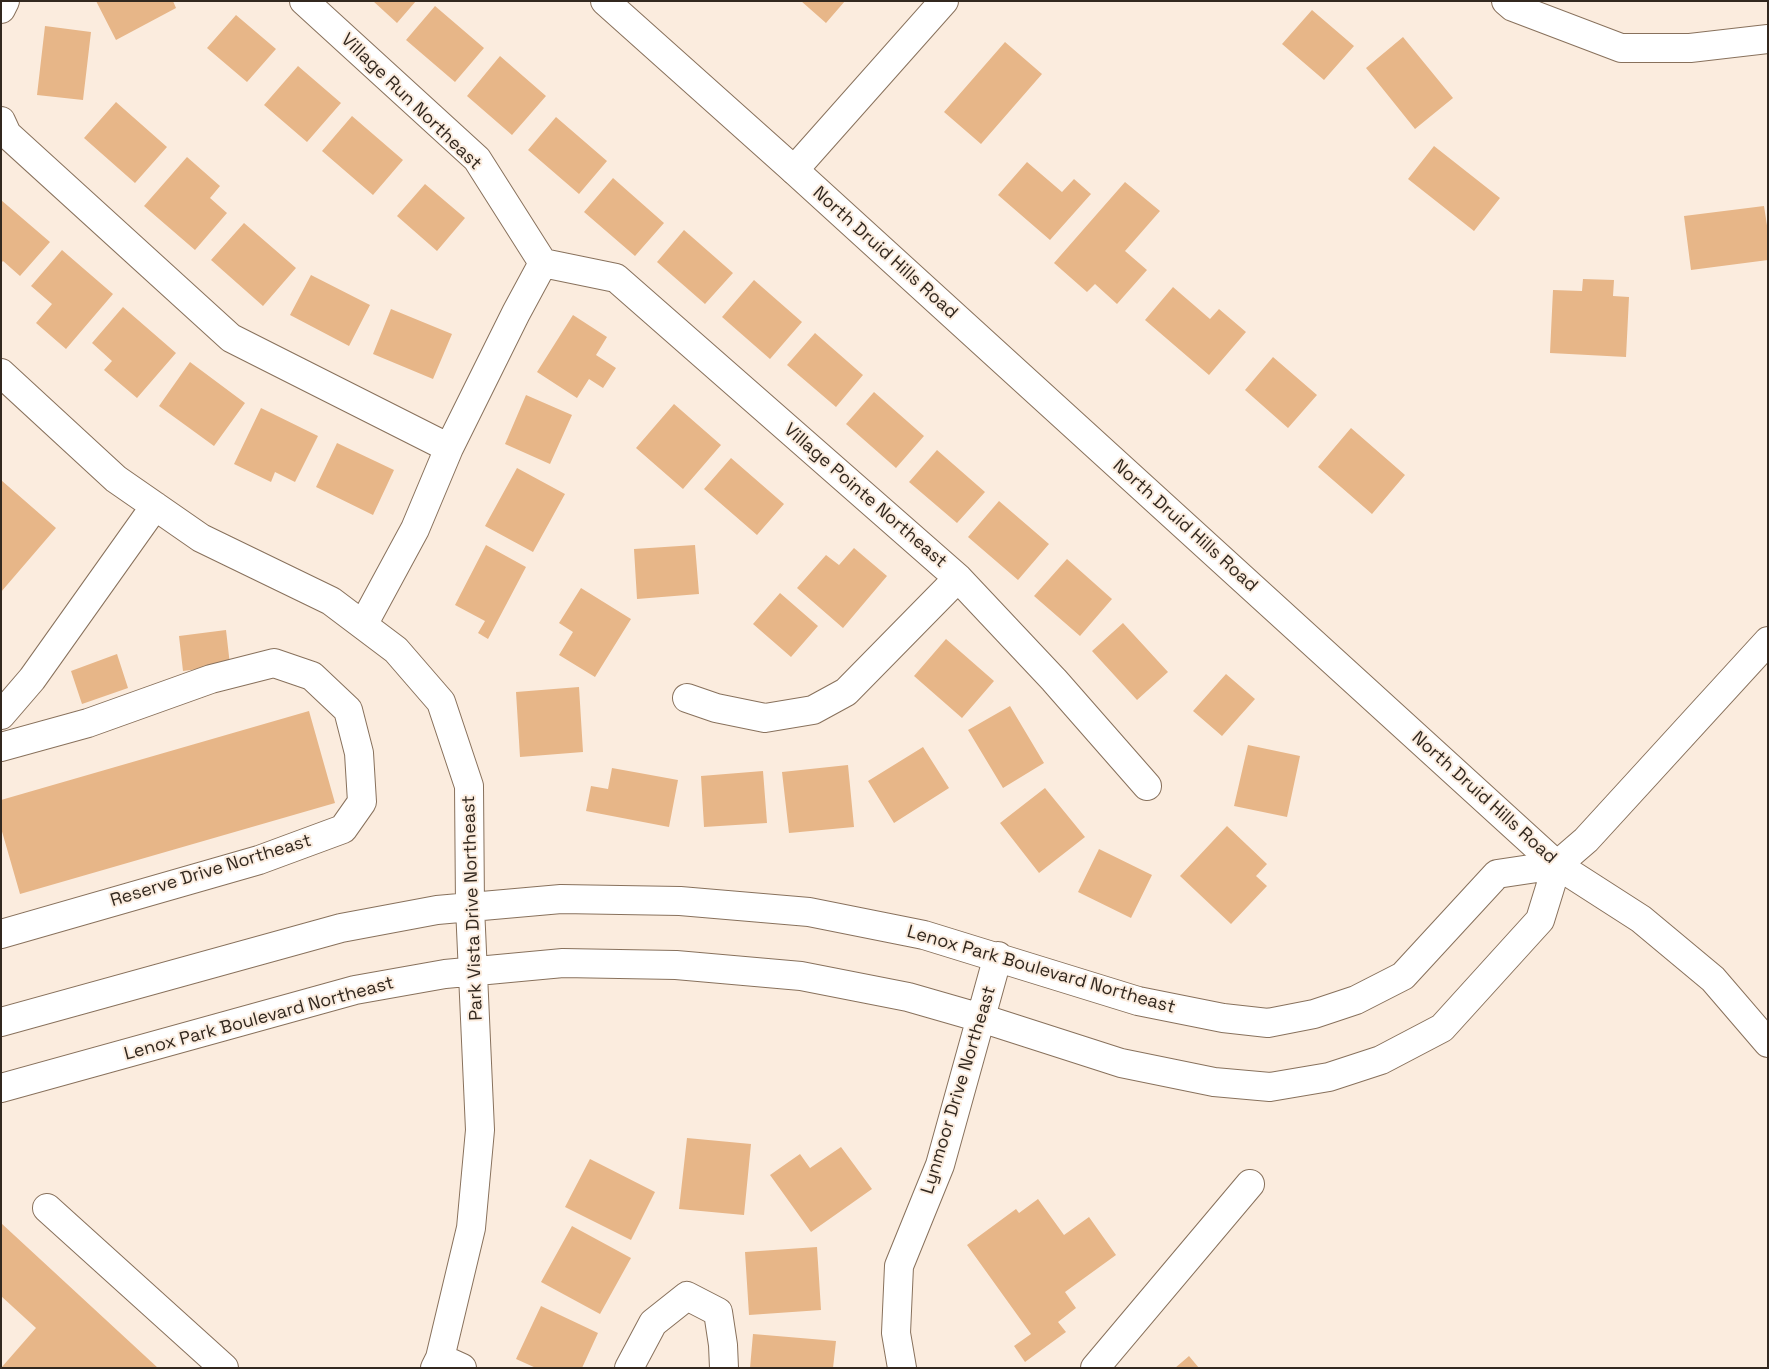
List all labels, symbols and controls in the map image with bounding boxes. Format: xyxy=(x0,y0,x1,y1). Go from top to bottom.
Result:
street label: Village Run Northeast xyxy=(336,29,486,175)
street label: North Druid Hills Road xyxy=(808,182,962,324)
street label: Village Pointe Northeast xyxy=(779,419,951,573)
street label: North Druid Hills Road xyxy=(1108,455,1262,597)
street label: North Druid Hills Road xyxy=(1407,727,1561,869)
street label: Park Vista Drive Northeast xyxy=(458,795,488,1021)
street label: Reserve Drive Northeast xyxy=(108,830,314,912)
street label: Lenox Park Boulevard Northeast xyxy=(904,921,1178,1019)
street label: Lenox Park Boulevard Northeast xyxy=(122,973,396,1065)
street label: Lynmoor Drive Northeast xyxy=(917,983,1001,1197)

